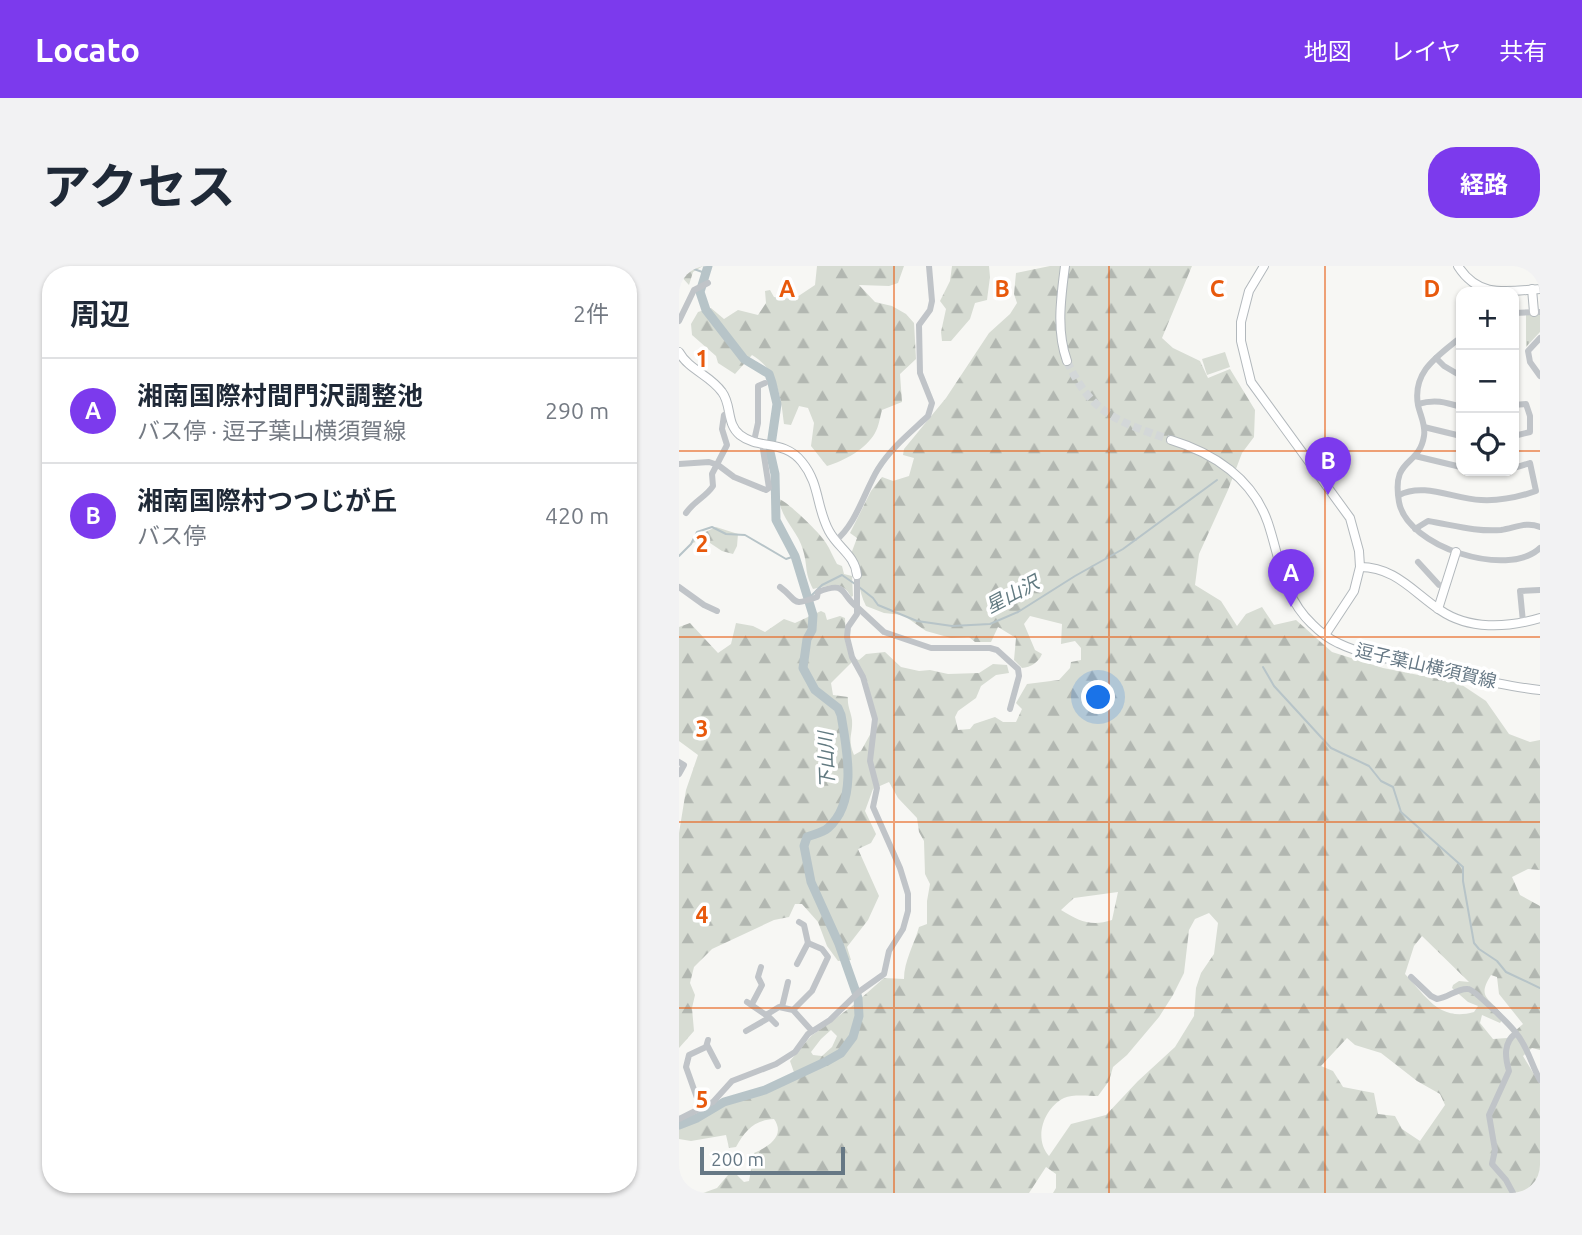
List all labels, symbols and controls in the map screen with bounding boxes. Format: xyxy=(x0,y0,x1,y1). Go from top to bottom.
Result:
text: Locato xyxy=(35,31,140,68)
text: 地図 xyxy=(1304,38,1352,65)
text: レイヤ xyxy=(1390,38,1461,65)
text: 共有 xyxy=(1499,38,1547,65)
button: 経路 xyxy=(1428,147,1540,218)
text: アクセス xyxy=(42,158,236,213)
text: A xyxy=(779,276,795,301)
text: B xyxy=(994,276,1010,301)
text: C xyxy=(1210,276,1225,301)
text: D xyxy=(1424,276,1440,301)
map controls xyxy=(1456,287,1519,476)
button: + xyxy=(1456,287,1519,350)
text: 周辺 xyxy=(70,297,130,331)
text: 2件 xyxy=(573,301,609,326)
text: 1 xyxy=(696,346,708,371)
button: − xyxy=(1456,350,1519,413)
text: 湘南国際村間門沢調整池 xyxy=(137,381,423,410)
text: A xyxy=(85,398,101,423)
text: 290 m xyxy=(545,398,609,423)
button: locate xyxy=(1456,413,1519,476)
text: バス停 · 逗子葉山横須賀線 xyxy=(137,418,406,443)
pin: B xyxy=(1305,437,1351,495)
text: 湘南国際村つつじが丘 xyxy=(137,486,397,515)
text: B xyxy=(85,503,101,528)
text: 420 m xyxy=(545,503,609,528)
text: バス停 xyxy=(137,523,206,548)
text: 2 xyxy=(696,531,708,556)
pin: A xyxy=(1268,549,1314,607)
water label: 星山沢 xyxy=(982,570,1045,617)
street label: 逗子葉山横須賀線 xyxy=(1354,639,1499,691)
your location xyxy=(1081,680,1115,714)
text: 3 xyxy=(696,716,708,741)
water label: 下山川 xyxy=(814,729,838,789)
text: 4 xyxy=(696,902,709,927)
text: 5 xyxy=(696,1087,708,1112)
scale bar xyxy=(700,1144,845,1176)
text: 200 m xyxy=(711,1148,764,1170)

